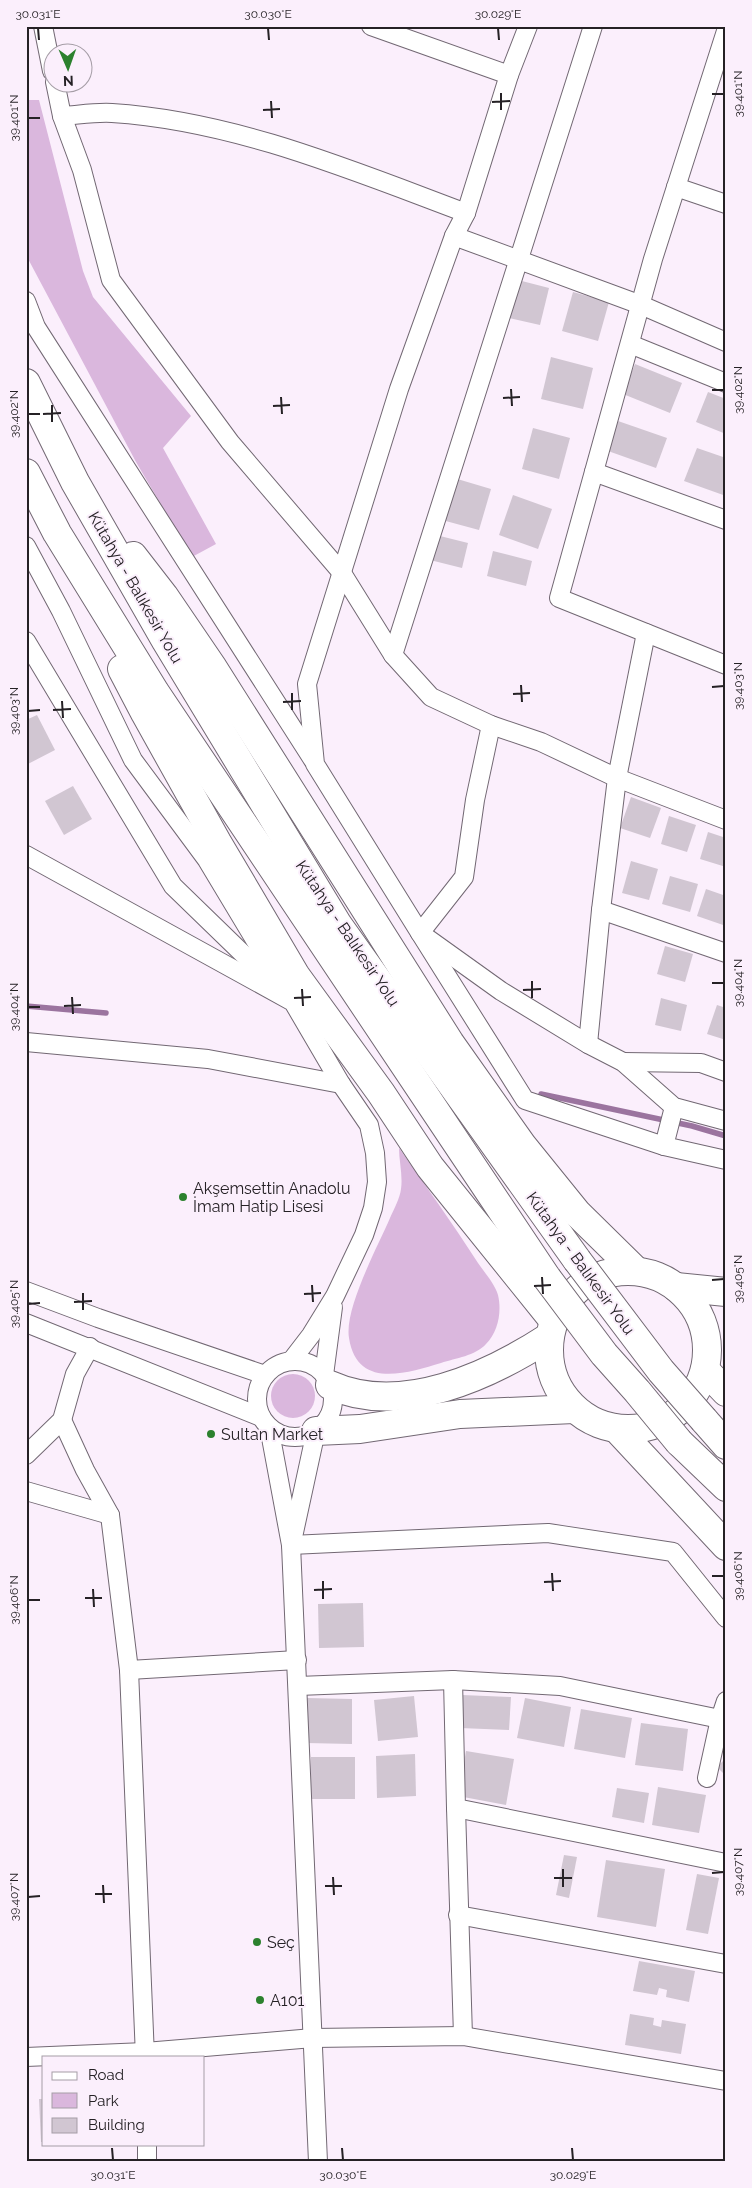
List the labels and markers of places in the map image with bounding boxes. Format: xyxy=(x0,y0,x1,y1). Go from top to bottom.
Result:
place label: Akşemsettin Anadolu İmam Hatip Lisesi xyxy=(193,1179,350,1216)
marker: Akşemsettin Anadolu İmam Hatip Lisesi xyxy=(177,1191,189,1203)
place label: Sultan Market xyxy=(221,1425,324,1444)
marker: Sultan Market xyxy=(205,1428,217,1440)
place label: Seç xyxy=(267,1933,295,1952)
marker: Seç xyxy=(251,1936,263,1948)
place label: A101 xyxy=(270,1991,304,2010)
marker: A101 xyxy=(254,1994,266,2006)

